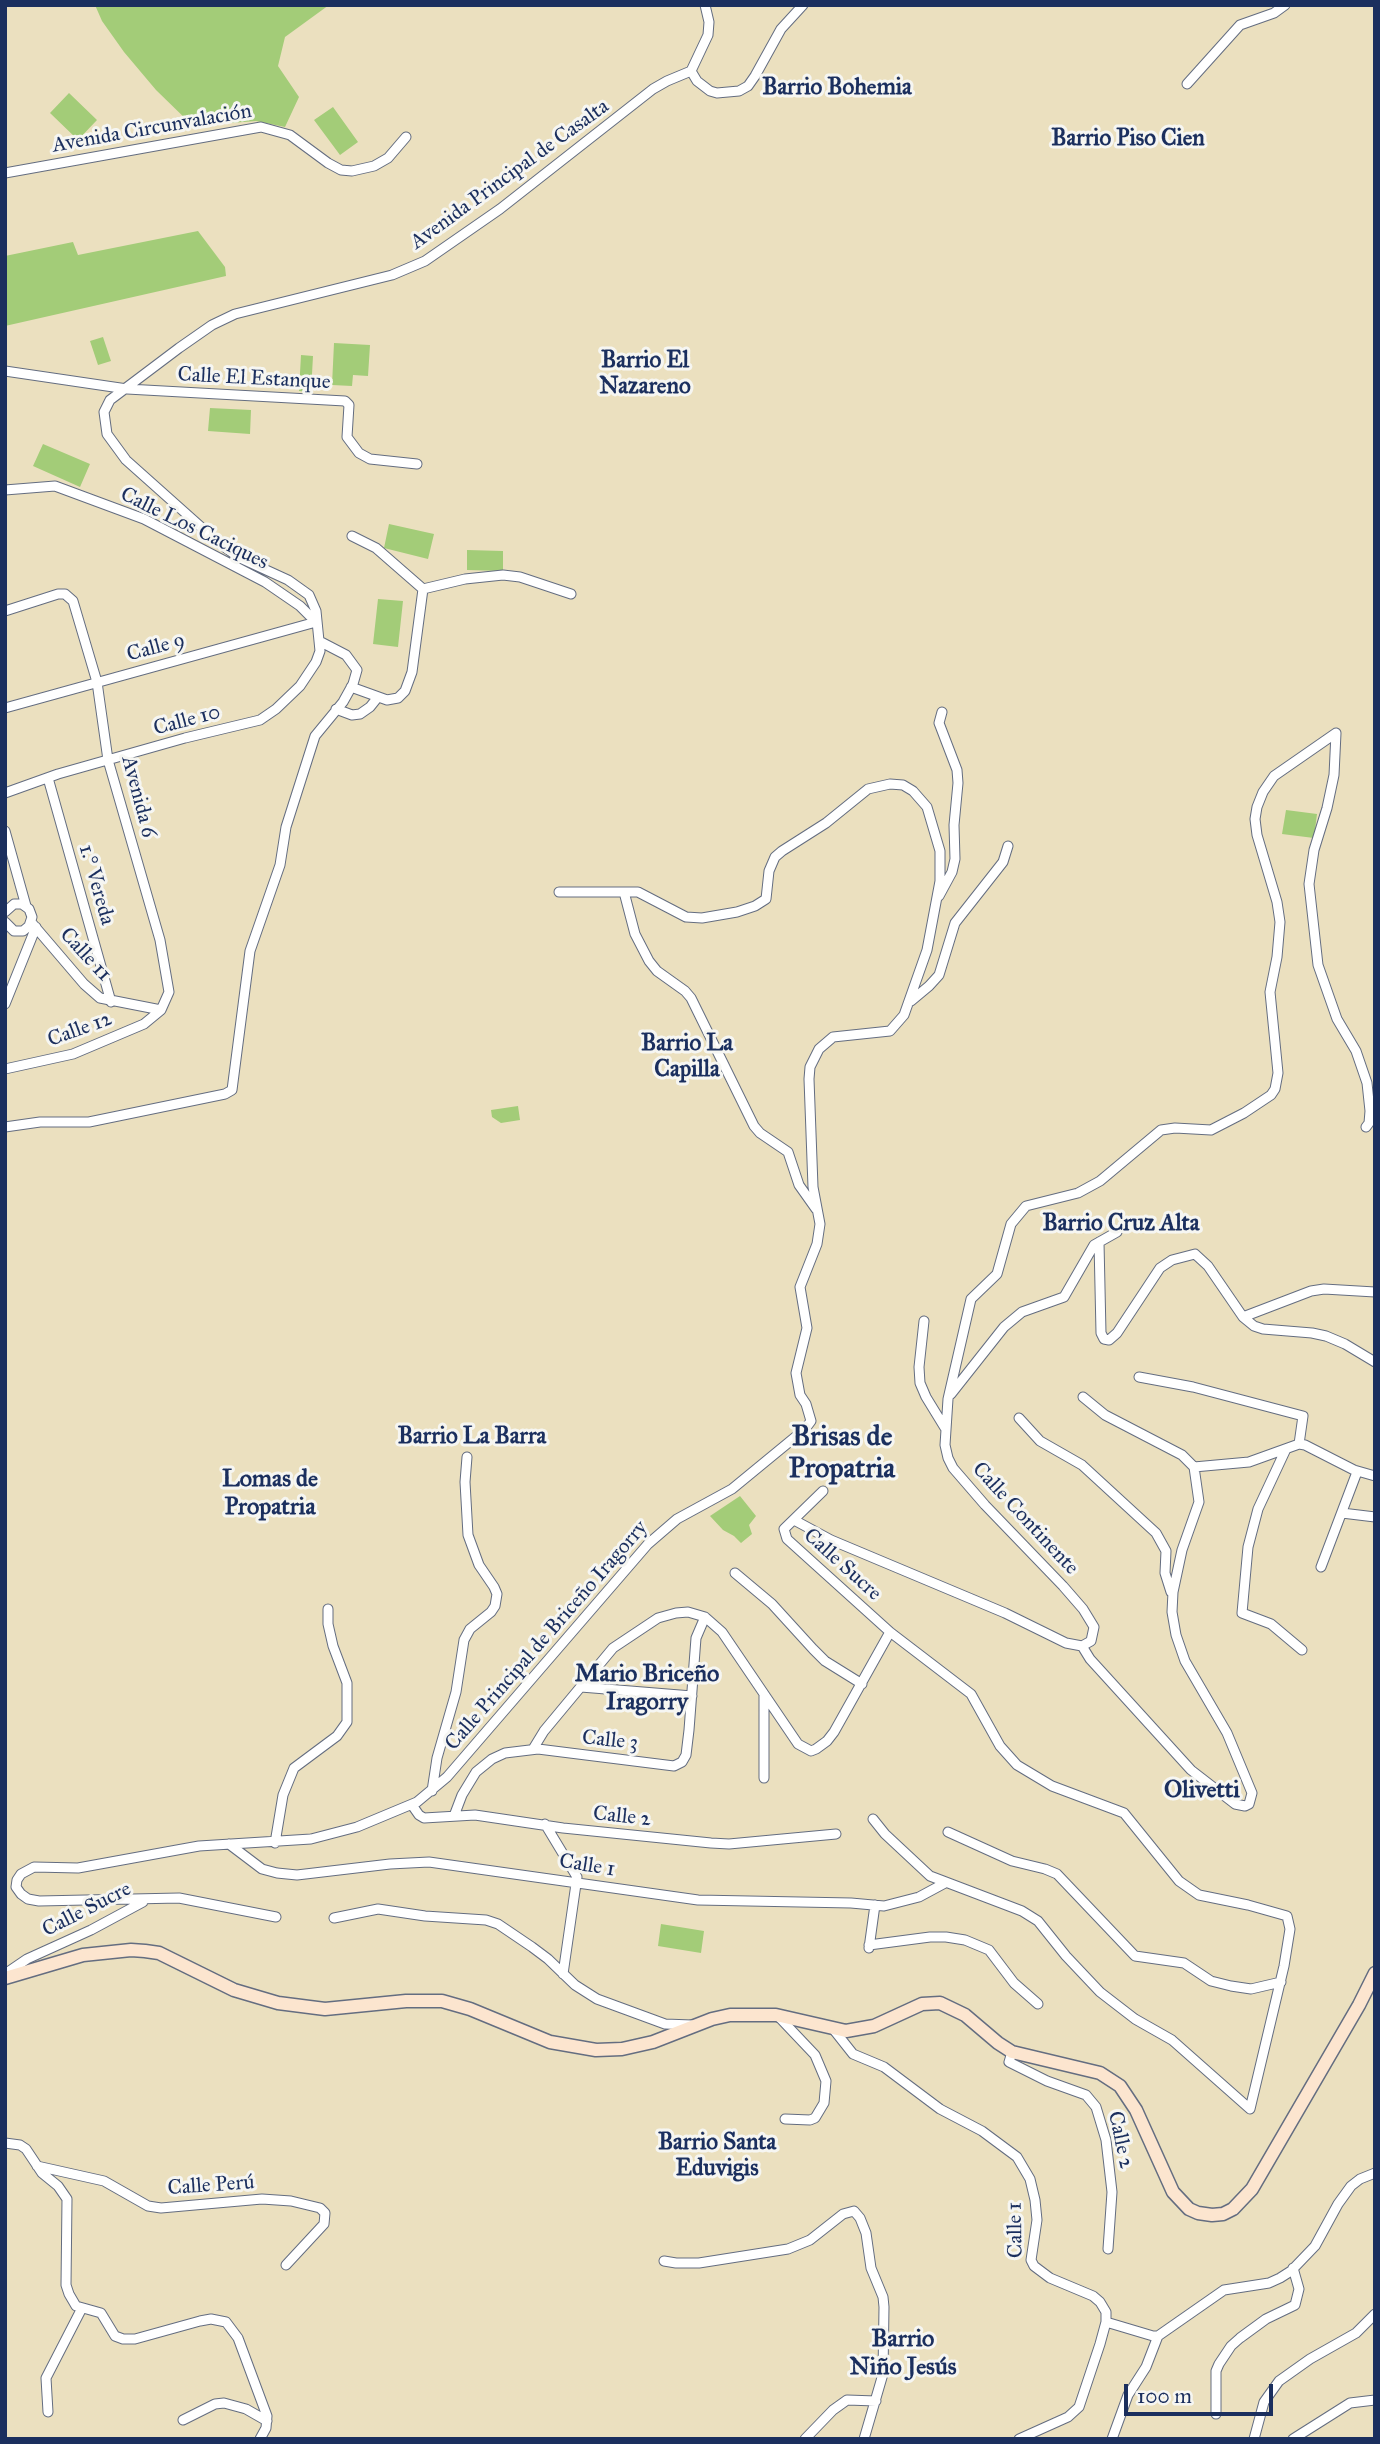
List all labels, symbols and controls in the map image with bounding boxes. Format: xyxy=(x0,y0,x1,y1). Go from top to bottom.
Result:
district label: Barrio Bohemia xyxy=(762,74,912,102)
street label: Avenida Principal de Casalta xyxy=(406,94,614,256)
street label: Avenida Circunvalación xyxy=(50,99,254,159)
district label: Barrio Piso Cien xyxy=(1051,125,1205,153)
district label: Barrio El Nazareno xyxy=(599,347,691,401)
street label: Calle El Estanque xyxy=(177,362,331,396)
street label: Calle Los Caciques xyxy=(116,482,272,576)
street label: Calle 9 xyxy=(124,628,188,668)
street label: Calle 10 xyxy=(151,700,223,742)
street label: Avenida 6 xyxy=(115,753,161,841)
street label: 1.° Vereda xyxy=(73,842,119,928)
street label: Calle 11 xyxy=(54,923,116,987)
street label: Calle 12 xyxy=(44,1007,116,1053)
district label: Barrio La Capilla xyxy=(641,1030,733,1084)
district label: Barrio Cruz Alta xyxy=(1043,1210,1199,1238)
district label: Brisas de Propatria xyxy=(789,1421,895,1487)
district label: Barrio La Barra xyxy=(398,1423,546,1451)
street label: Calle Continente xyxy=(966,1457,1084,1581)
district label: Lomas de Propatria xyxy=(222,1466,318,1522)
street label: Calle Principal de Briceño Iragorry xyxy=(440,1516,654,1756)
street label: Calle Sucre xyxy=(798,1523,886,1607)
district label: Mario Briceño Iragorry xyxy=(575,1661,719,1717)
street label: Calle 3 xyxy=(581,1726,639,1756)
district label: Olivetti xyxy=(1164,1777,1240,1805)
street label: Calle 2 xyxy=(592,1801,652,1833)
street label: Calle 1 xyxy=(557,1849,617,1883)
street label: Calle Sucre xyxy=(38,1877,136,1943)
street label: Calle 2 xyxy=(1102,2109,1138,2171)
district label: Barrio Santa Eduvigis xyxy=(658,2129,776,2183)
street label: Calle Perú xyxy=(167,2170,255,2202)
street label: Calle 1 xyxy=(1003,2202,1029,2258)
district label: Barrio Niño Jesús xyxy=(850,2326,956,2382)
scale bar xyxy=(1128,2370,1277,2414)
text: 100 m xyxy=(1137,2383,1192,2409)

